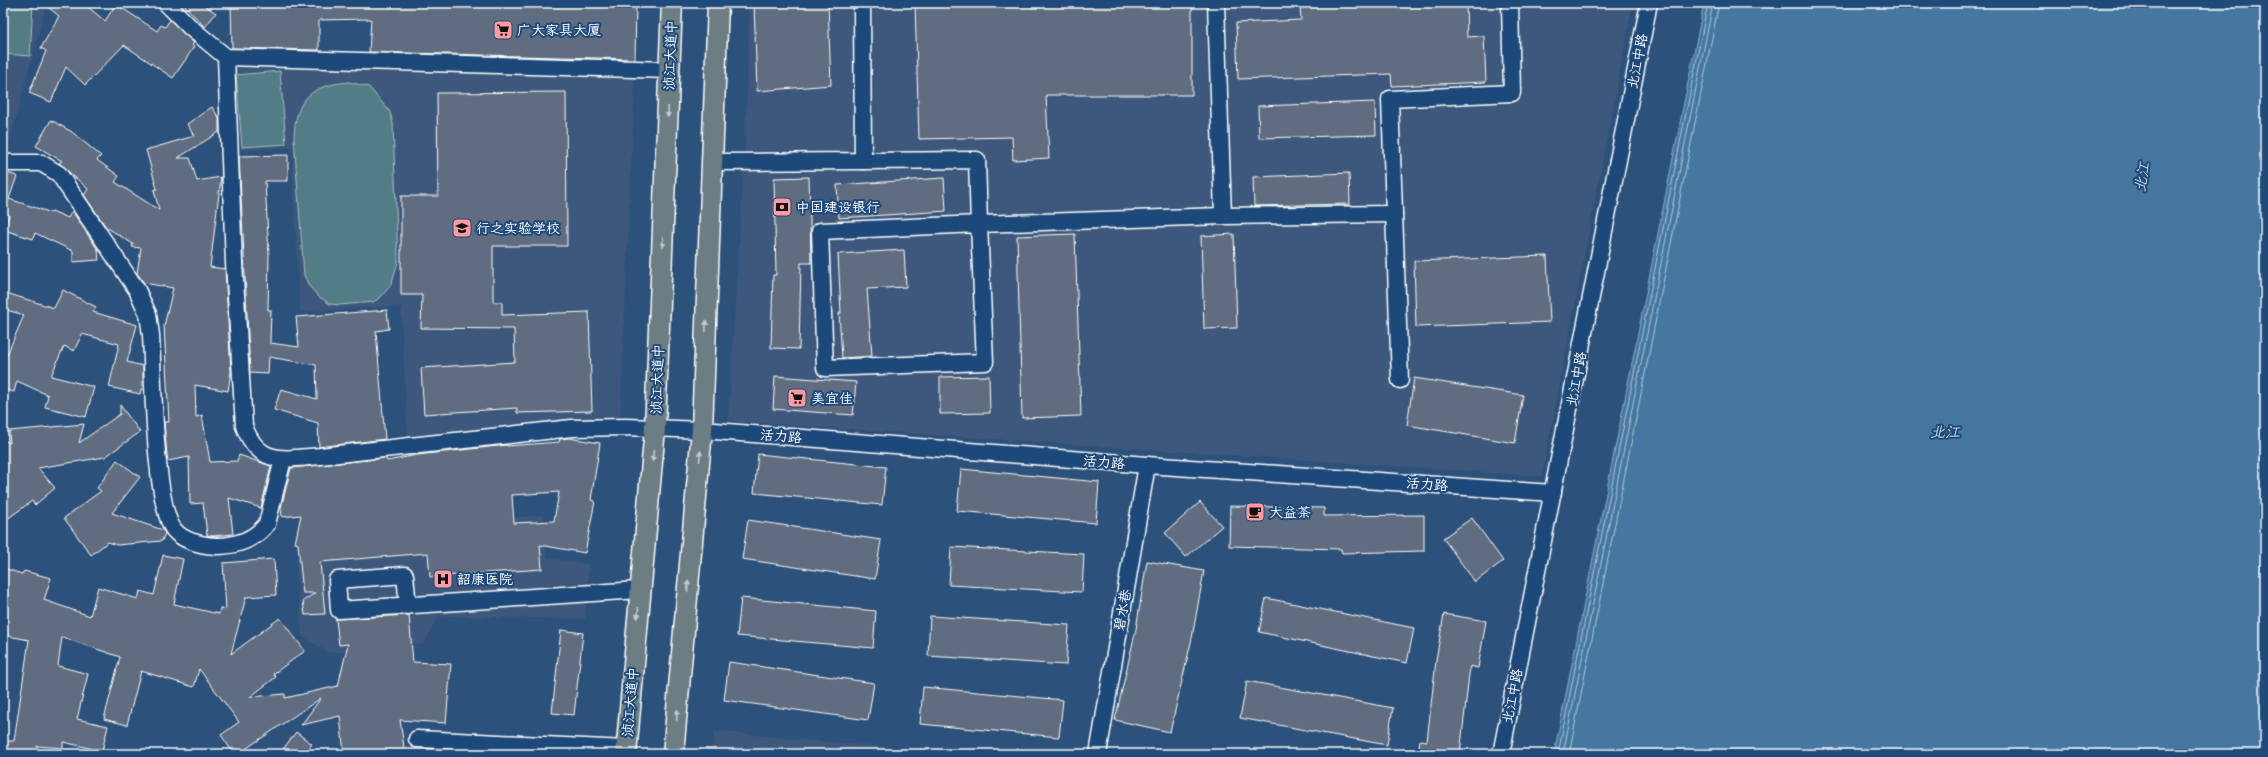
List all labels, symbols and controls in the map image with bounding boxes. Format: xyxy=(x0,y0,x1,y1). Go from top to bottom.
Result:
supermarket icon: 广大家具大厦 xyxy=(492,19,514,41)
street label: 浈江大道中 xyxy=(661,20,680,90)
place label: 广大家具大厦 xyxy=(517,22,601,39)
street label: 北江中路 xyxy=(1624,32,1651,90)
one-way arrow xyxy=(664,106,671,118)
water label: 北江 xyxy=(2131,160,2154,193)
bank icon: 中国建设银行 xyxy=(771,196,793,218)
place label: 中国建设银行 xyxy=(796,199,880,216)
school or university icon: 行之实验学校 xyxy=(451,217,473,239)
place label: 行之实验学校 xyxy=(476,220,560,237)
one-way arrow xyxy=(659,236,666,248)
one-way arrow xyxy=(703,320,710,332)
street label: 浈江大道中 xyxy=(648,344,667,414)
street label: 北江中路 xyxy=(1563,350,1590,408)
supermarket icon: 美宜佳 xyxy=(786,387,808,409)
place label: 美宜佳 xyxy=(811,390,853,407)
water label: 北江 xyxy=(1930,423,1961,442)
street label: 活力路 xyxy=(759,426,803,447)
one-way arrow xyxy=(649,450,656,462)
one-way arrow xyxy=(696,450,703,462)
street label: 活力路 xyxy=(1082,452,1126,473)
street label: 活力路 xyxy=(1405,475,1449,494)
cafe icon: 大益茶 xyxy=(1244,501,1266,523)
place label: 大益茶 xyxy=(1269,504,1311,521)
hospital icon: 韶康医院 xyxy=(432,568,454,590)
place label: 韶康医院 xyxy=(457,571,513,588)
one-way arrow xyxy=(685,580,692,592)
street label: 碧水巷 xyxy=(1110,587,1135,632)
one-way arrow xyxy=(635,607,641,619)
street label: 浈江大道中 xyxy=(619,666,642,738)
street label: 北江中路 xyxy=(1499,667,1526,725)
one-way arrow xyxy=(673,709,680,721)

